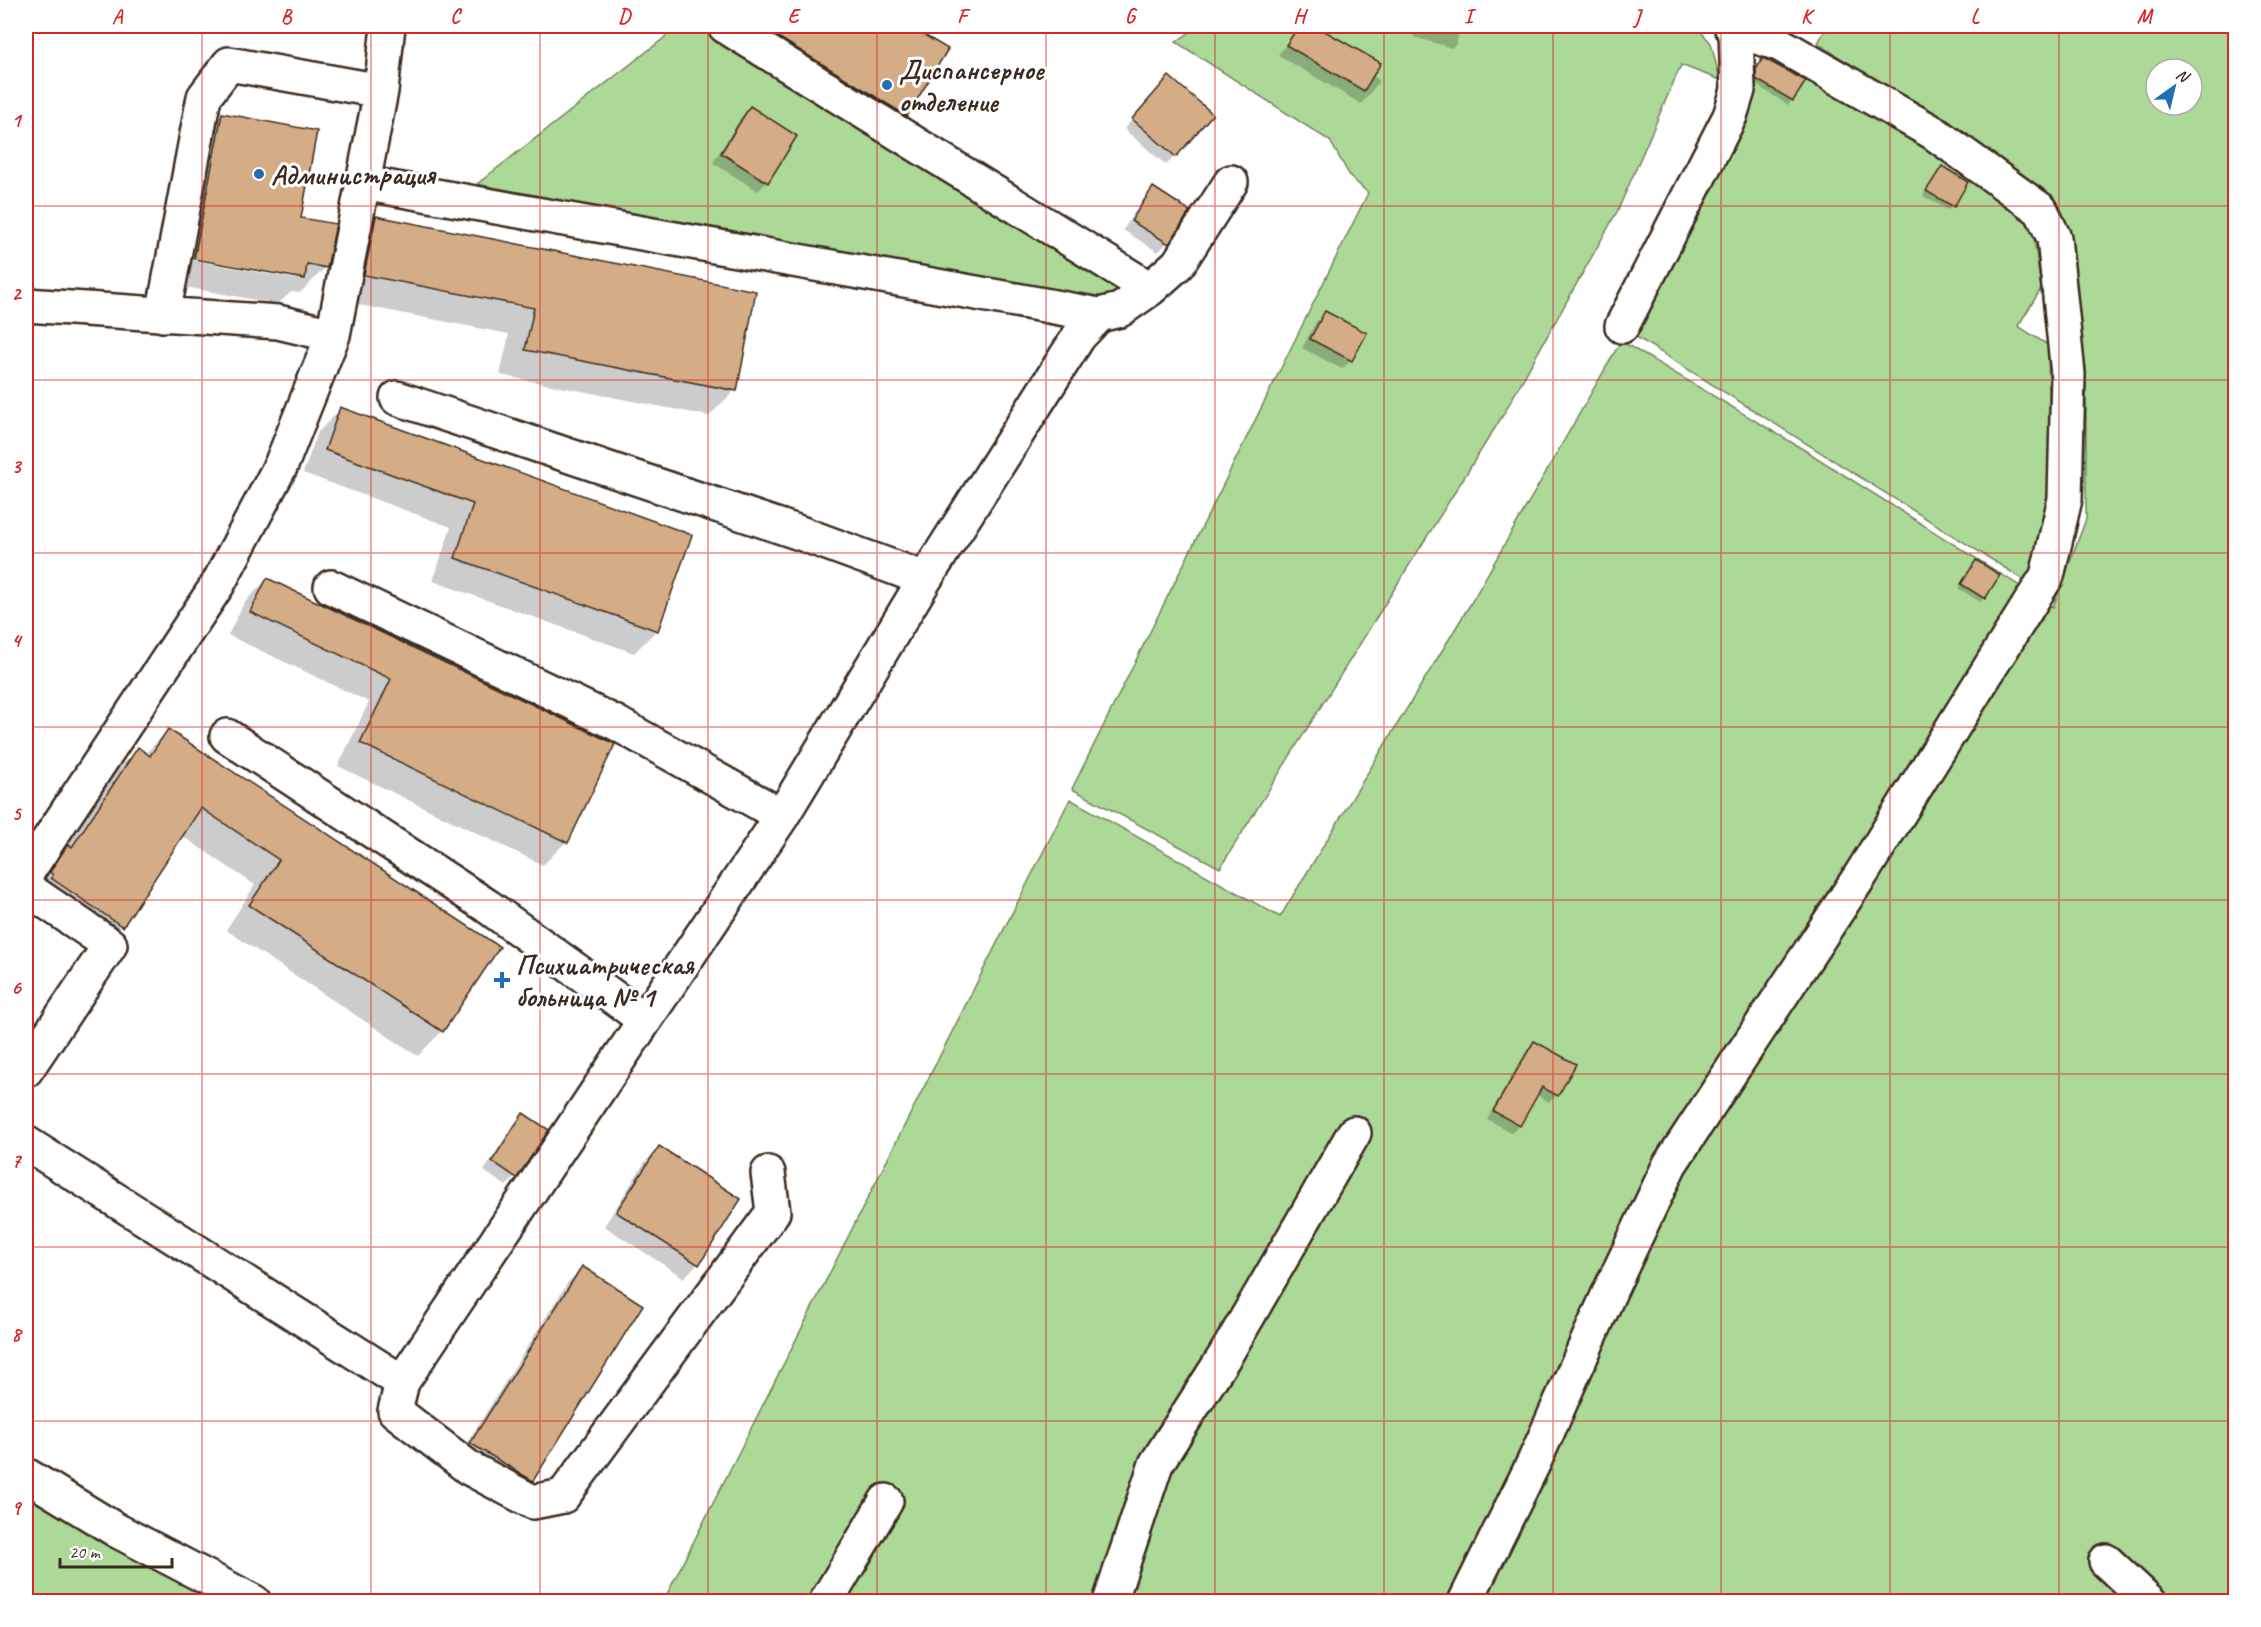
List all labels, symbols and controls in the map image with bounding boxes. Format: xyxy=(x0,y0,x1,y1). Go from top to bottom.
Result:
text: A xyxy=(112,4,124,29)
text: B xyxy=(281,4,293,29)
text: C xyxy=(450,4,462,29)
text: D xyxy=(618,4,632,29)
text: E xyxy=(788,4,802,29)
text: F xyxy=(957,4,971,29)
text: G xyxy=(1125,4,1138,29)
text: H xyxy=(1293,4,1308,29)
text: I xyxy=(1464,4,1477,29)
text: J xyxy=(1632,4,1644,29)
text: K xyxy=(1801,4,1815,29)
text: L xyxy=(1971,4,1981,29)
text: M xyxy=(2137,4,2154,29)
place label: Диспансерное отделение xyxy=(899,52,1046,119)
north arrow xyxy=(2144,57,2204,117)
text: N xyxy=(2172,64,2194,88)
marker: Диспансерное отделение xyxy=(880,78,894,92)
text: 1 xyxy=(12,108,23,133)
place label: Администрация xyxy=(271,157,437,192)
marker: Администрация xyxy=(252,167,266,181)
text: 2 xyxy=(12,281,23,306)
text: 3 xyxy=(12,454,23,479)
text: 4 xyxy=(12,628,24,653)
text: 5 xyxy=(12,801,23,826)
place label: Психиатрическая больница № 1 xyxy=(516,947,695,1014)
marker: Психиатрическая больница № 1 xyxy=(493,971,511,989)
text: 6 xyxy=(11,975,22,1000)
text: 7 xyxy=(12,1148,23,1173)
text: 8 xyxy=(12,1322,24,1347)
text: 9 xyxy=(12,1495,23,1520)
scale bar xyxy=(60,1531,172,1569)
text: 20 m xyxy=(69,1541,102,1563)

